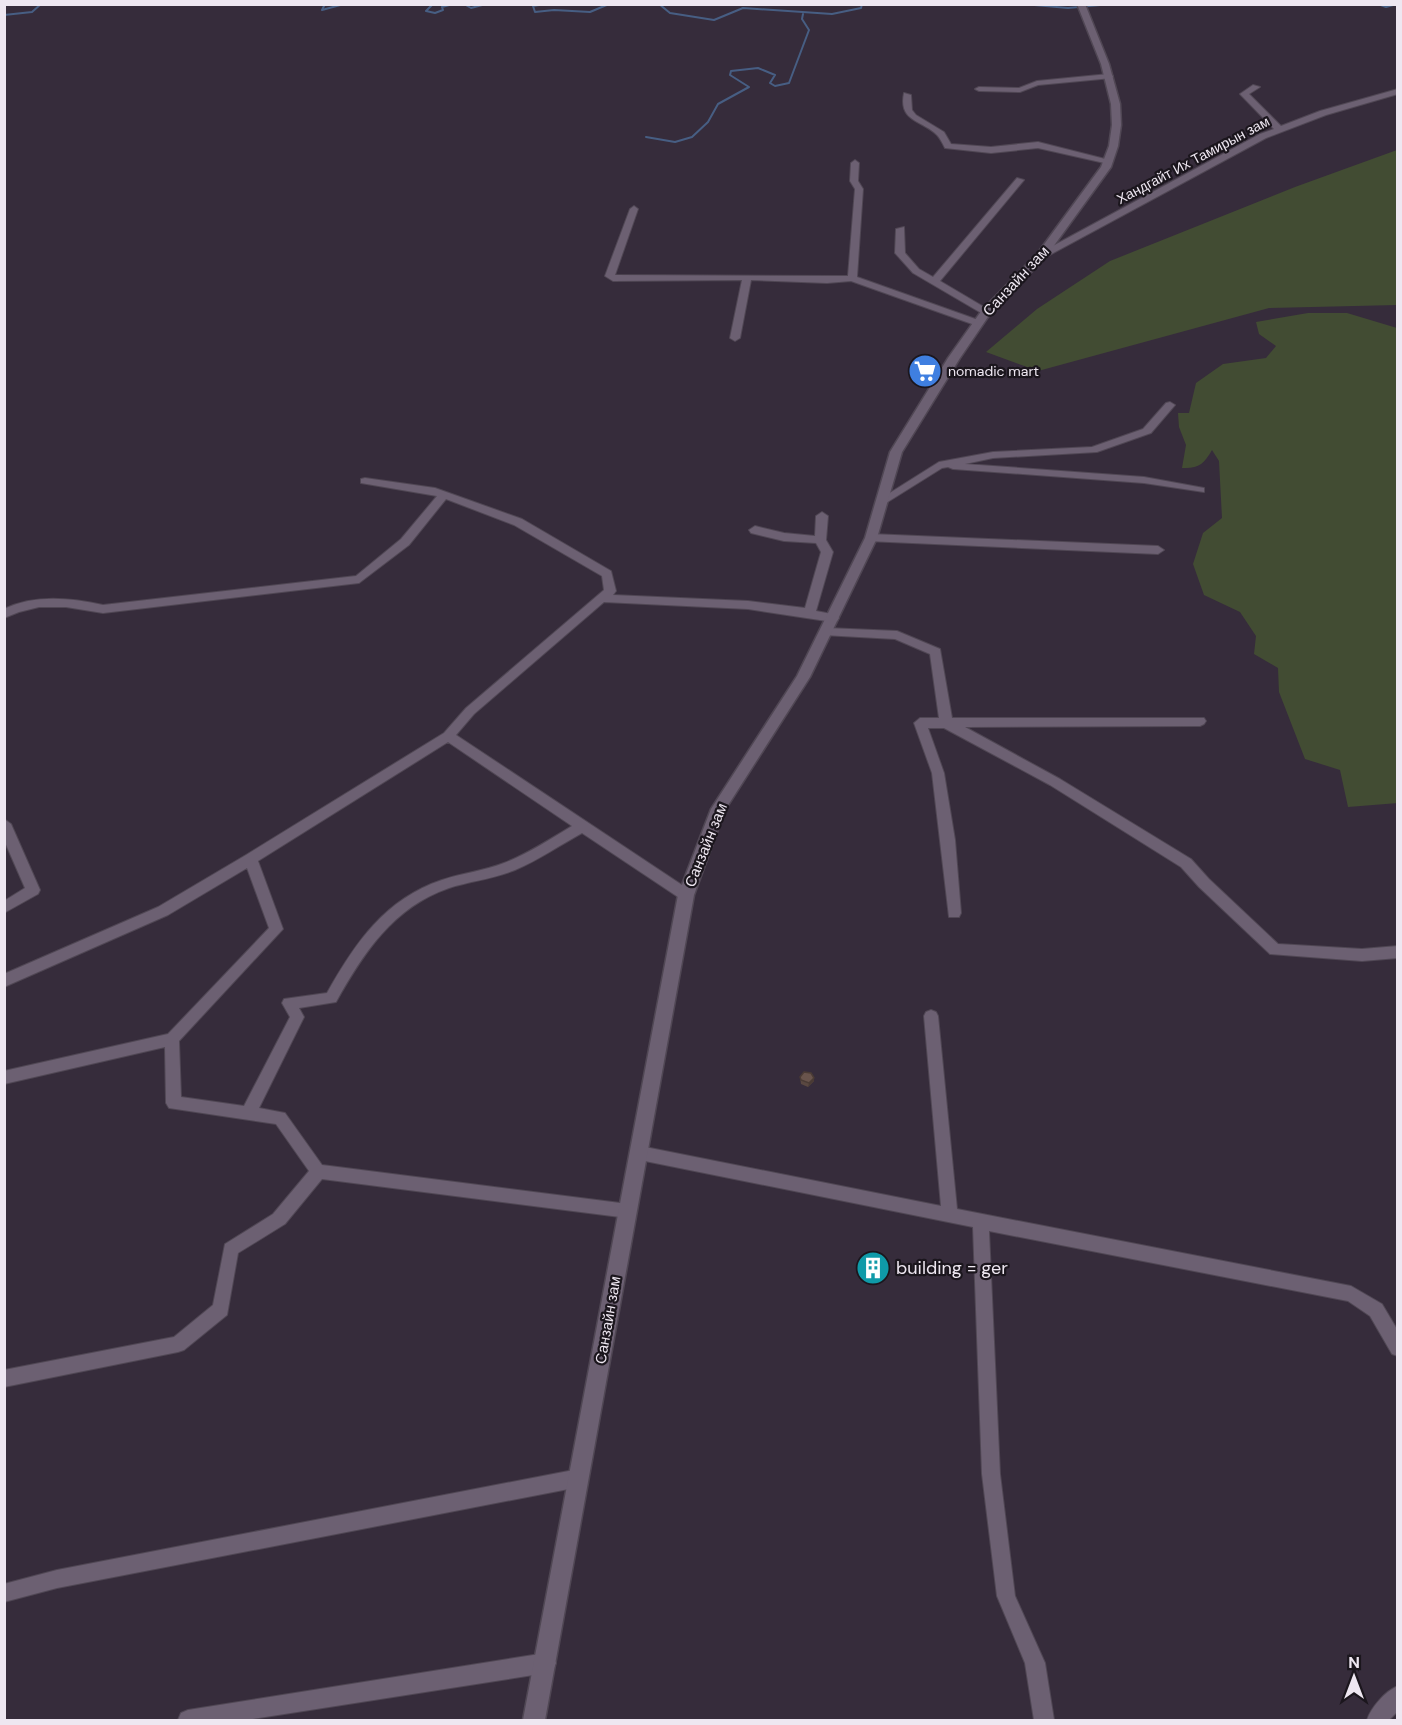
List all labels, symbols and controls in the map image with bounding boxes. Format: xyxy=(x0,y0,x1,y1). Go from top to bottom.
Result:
street label: Хандгайт Их Тамирын зам xyxy=(1113,112,1273,208)
street label: Санзайн зам xyxy=(978,242,1054,320)
supermarket icon: nomadic mart xyxy=(907,353,943,389)
place label: nomadic mart xyxy=(948,362,1039,380)
street label: Санзайн зам xyxy=(680,800,732,890)
building icon: building = ger xyxy=(855,1250,891,1286)
place label: building = ger xyxy=(896,1256,1008,1280)
street label: Санзайн зам xyxy=(590,1274,626,1366)
north arrow xyxy=(1324,1647,1384,1707)
text: N xyxy=(1348,1652,1360,1673)

